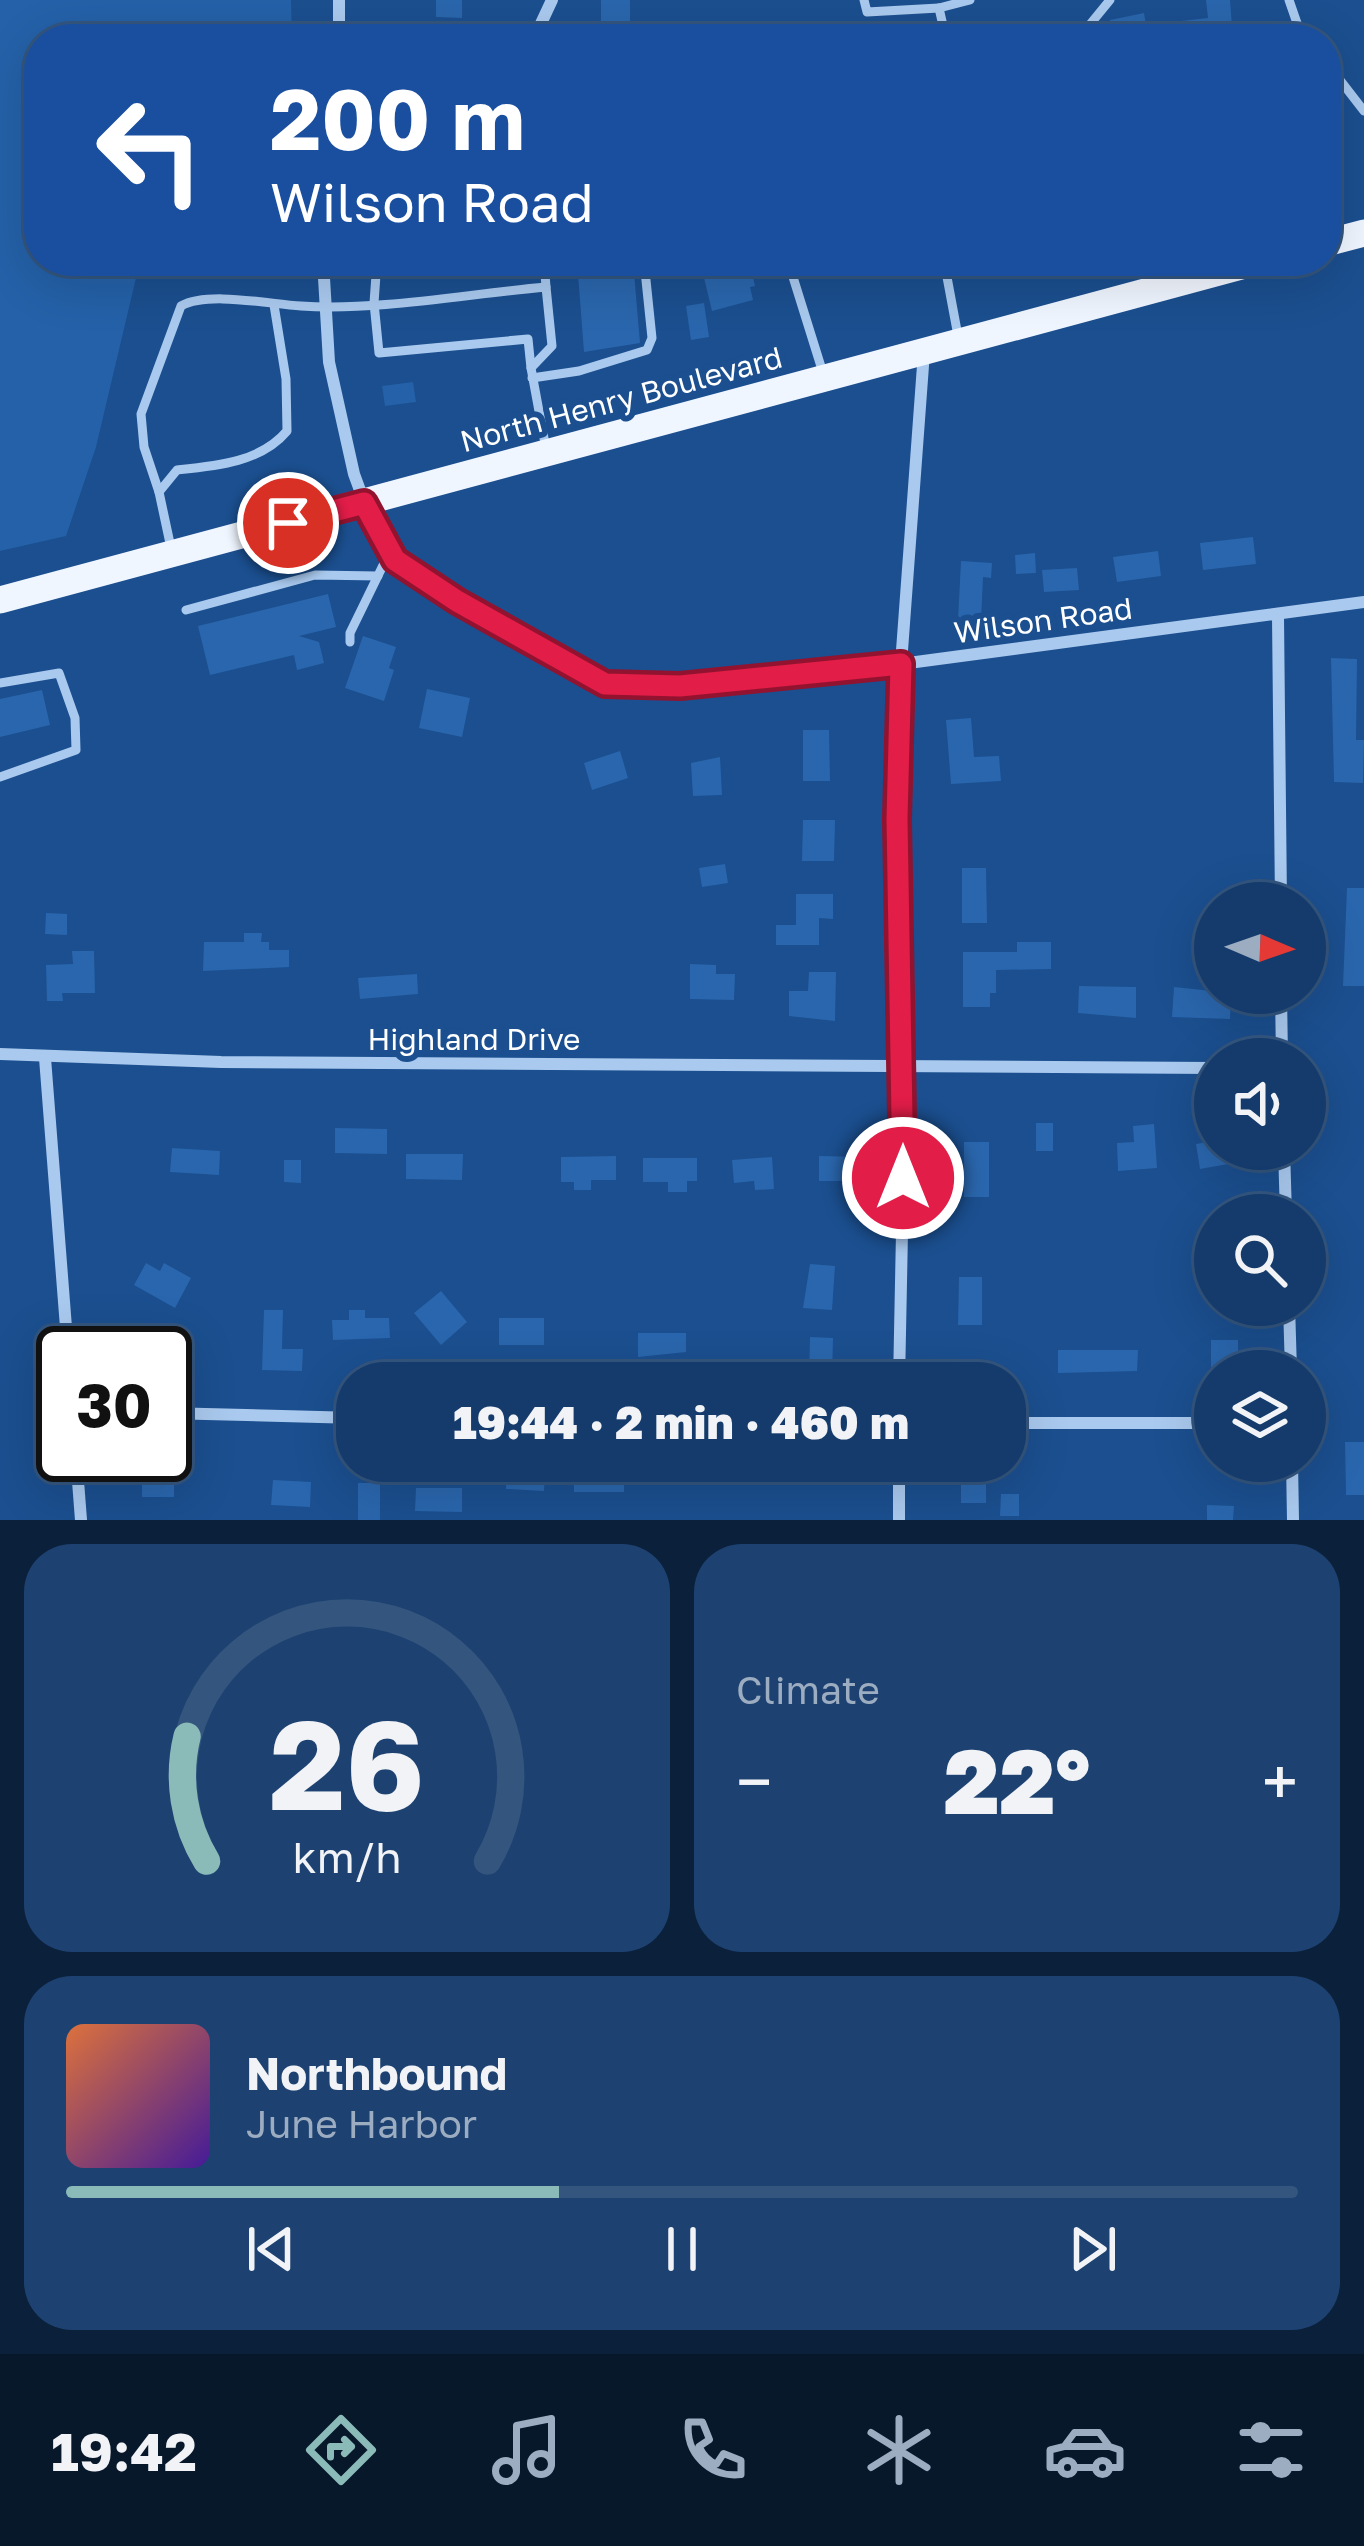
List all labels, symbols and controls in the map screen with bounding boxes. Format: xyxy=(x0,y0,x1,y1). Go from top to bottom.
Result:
text: 200 m xyxy=(270,68,525,168)
icon: left xyxy=(72,72,228,228)
text: Wilson Road xyxy=(270,169,594,234)
street label: North Henry Boulevard xyxy=(456,339,786,459)
pin xyxy=(237,472,339,574)
icon: arrive xyxy=(255,490,321,556)
street label: Wilson Road xyxy=(951,590,1135,650)
north arrow xyxy=(1194,882,1326,1014)
map controls xyxy=(1194,882,1326,1482)
street label: Highland Drive xyxy=(367,1021,581,1057)
button: sound xyxy=(1194,1038,1326,1170)
position arrow xyxy=(840,1115,966,1241)
button: search xyxy=(1194,1194,1326,1326)
speed limit sign: 30 xyxy=(36,1326,192,1482)
button: layers xyxy=(1194,1350,1326,1482)
text: 19:44 · 2 min · 460 m xyxy=(453,1395,909,1449)
text: Climate xyxy=(736,1666,880,1713)
text: 26 xyxy=(269,1688,425,1837)
text: 22° xyxy=(944,1726,1090,1834)
text: − xyxy=(736,1741,772,1821)
text: + xyxy=(1262,1741,1298,1821)
text: km/h xyxy=(292,1831,402,1882)
text: Northbound xyxy=(246,2046,507,2100)
text: June Harbor xyxy=(246,2100,477,2147)
icon: previous xyxy=(238,2216,304,2282)
icon: pause xyxy=(649,2216,715,2282)
icon: next xyxy=(1060,2216,1126,2282)
icon: directions xyxy=(299,2408,383,2492)
icon: music xyxy=(485,2408,569,2492)
icon: phone xyxy=(671,2408,755,2492)
icon: climate xyxy=(857,2408,941,2492)
icon: car xyxy=(1043,2408,1127,2492)
icon: filters xyxy=(1229,2408,1313,2492)
text: 19:42 xyxy=(51,2418,197,2483)

